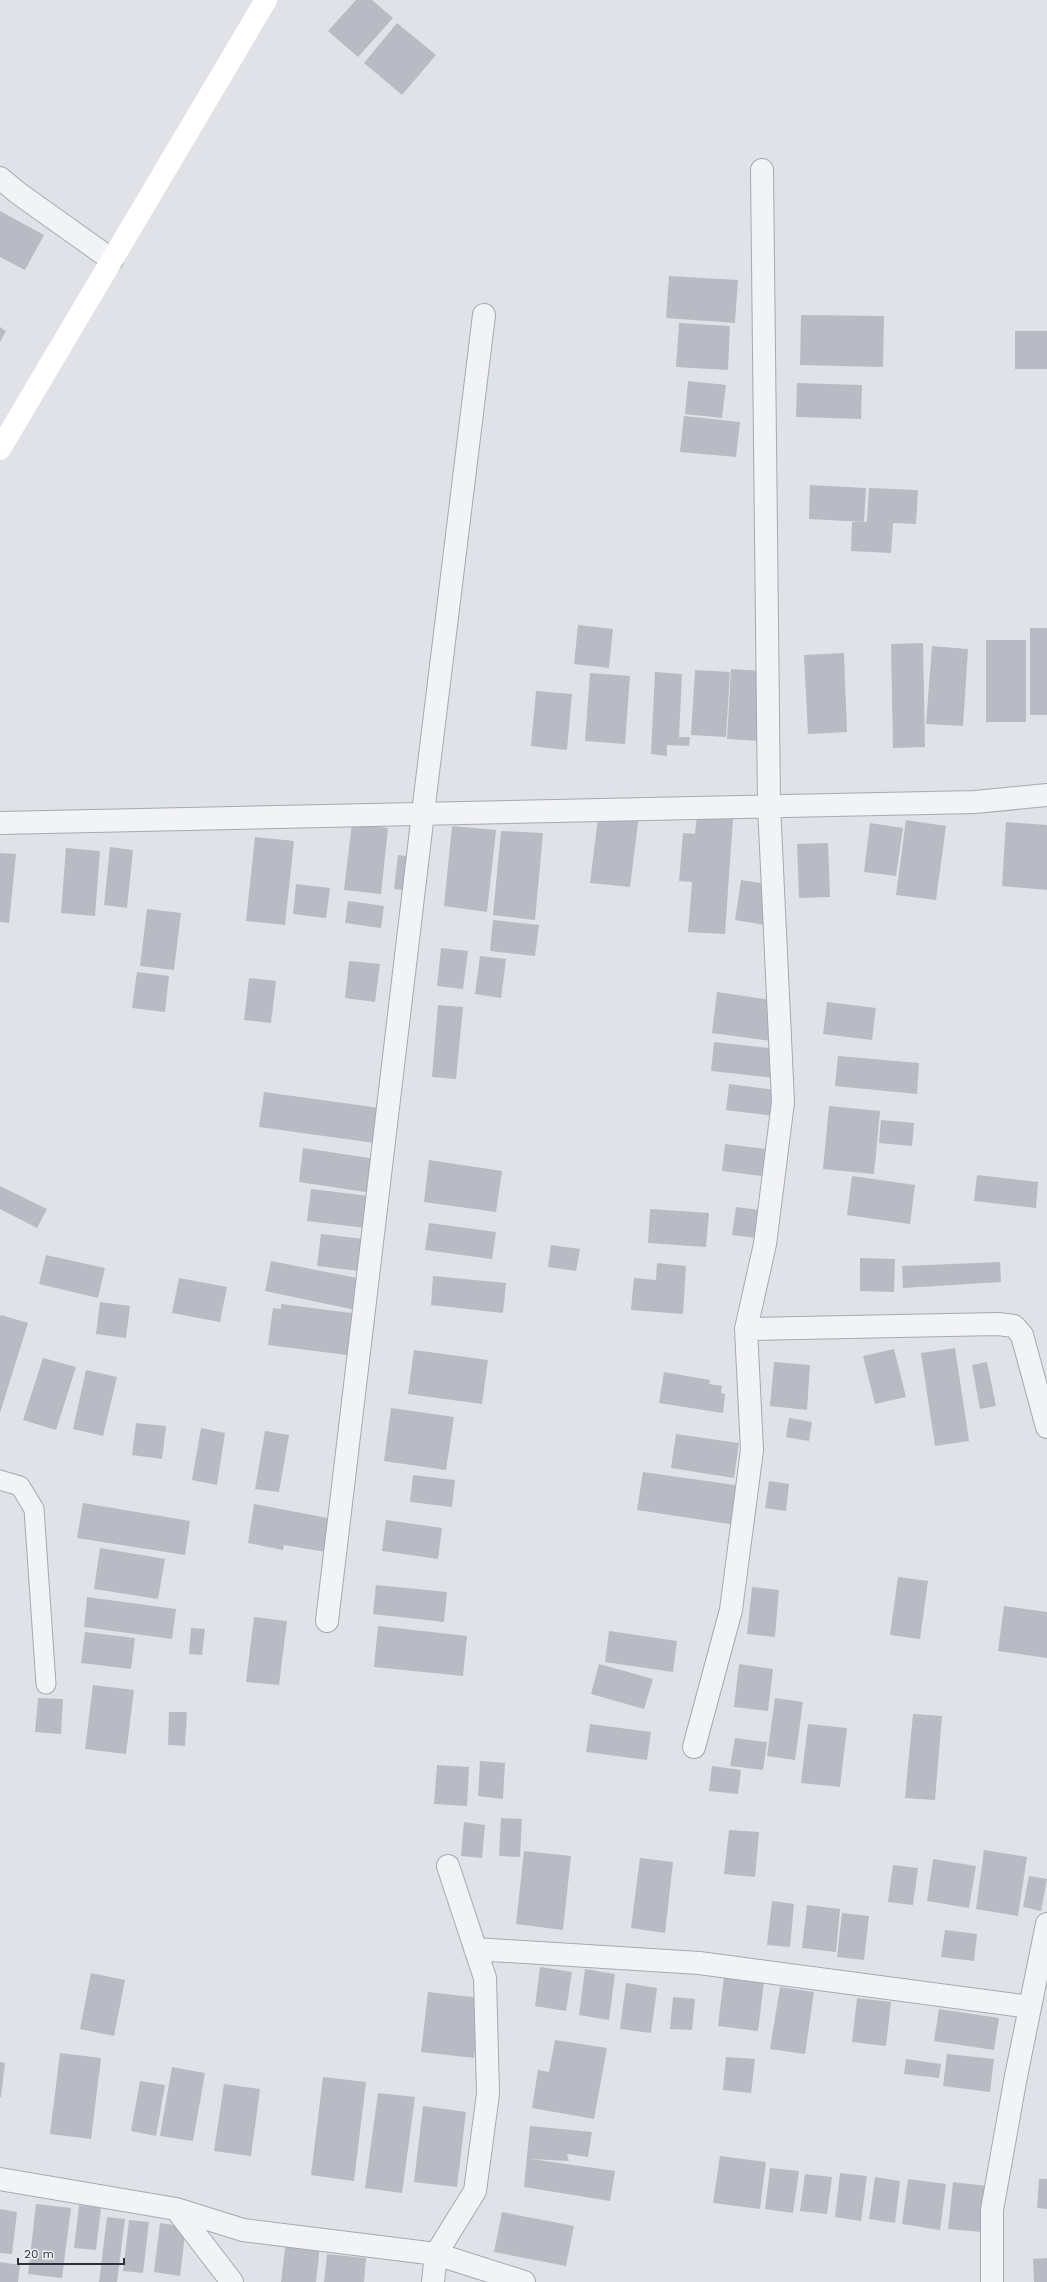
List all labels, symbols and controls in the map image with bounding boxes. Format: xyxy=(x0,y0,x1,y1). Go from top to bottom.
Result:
scale bar xyxy=(18,2240,124,2266)
text: 20 m xyxy=(24,2247,54,2261)

